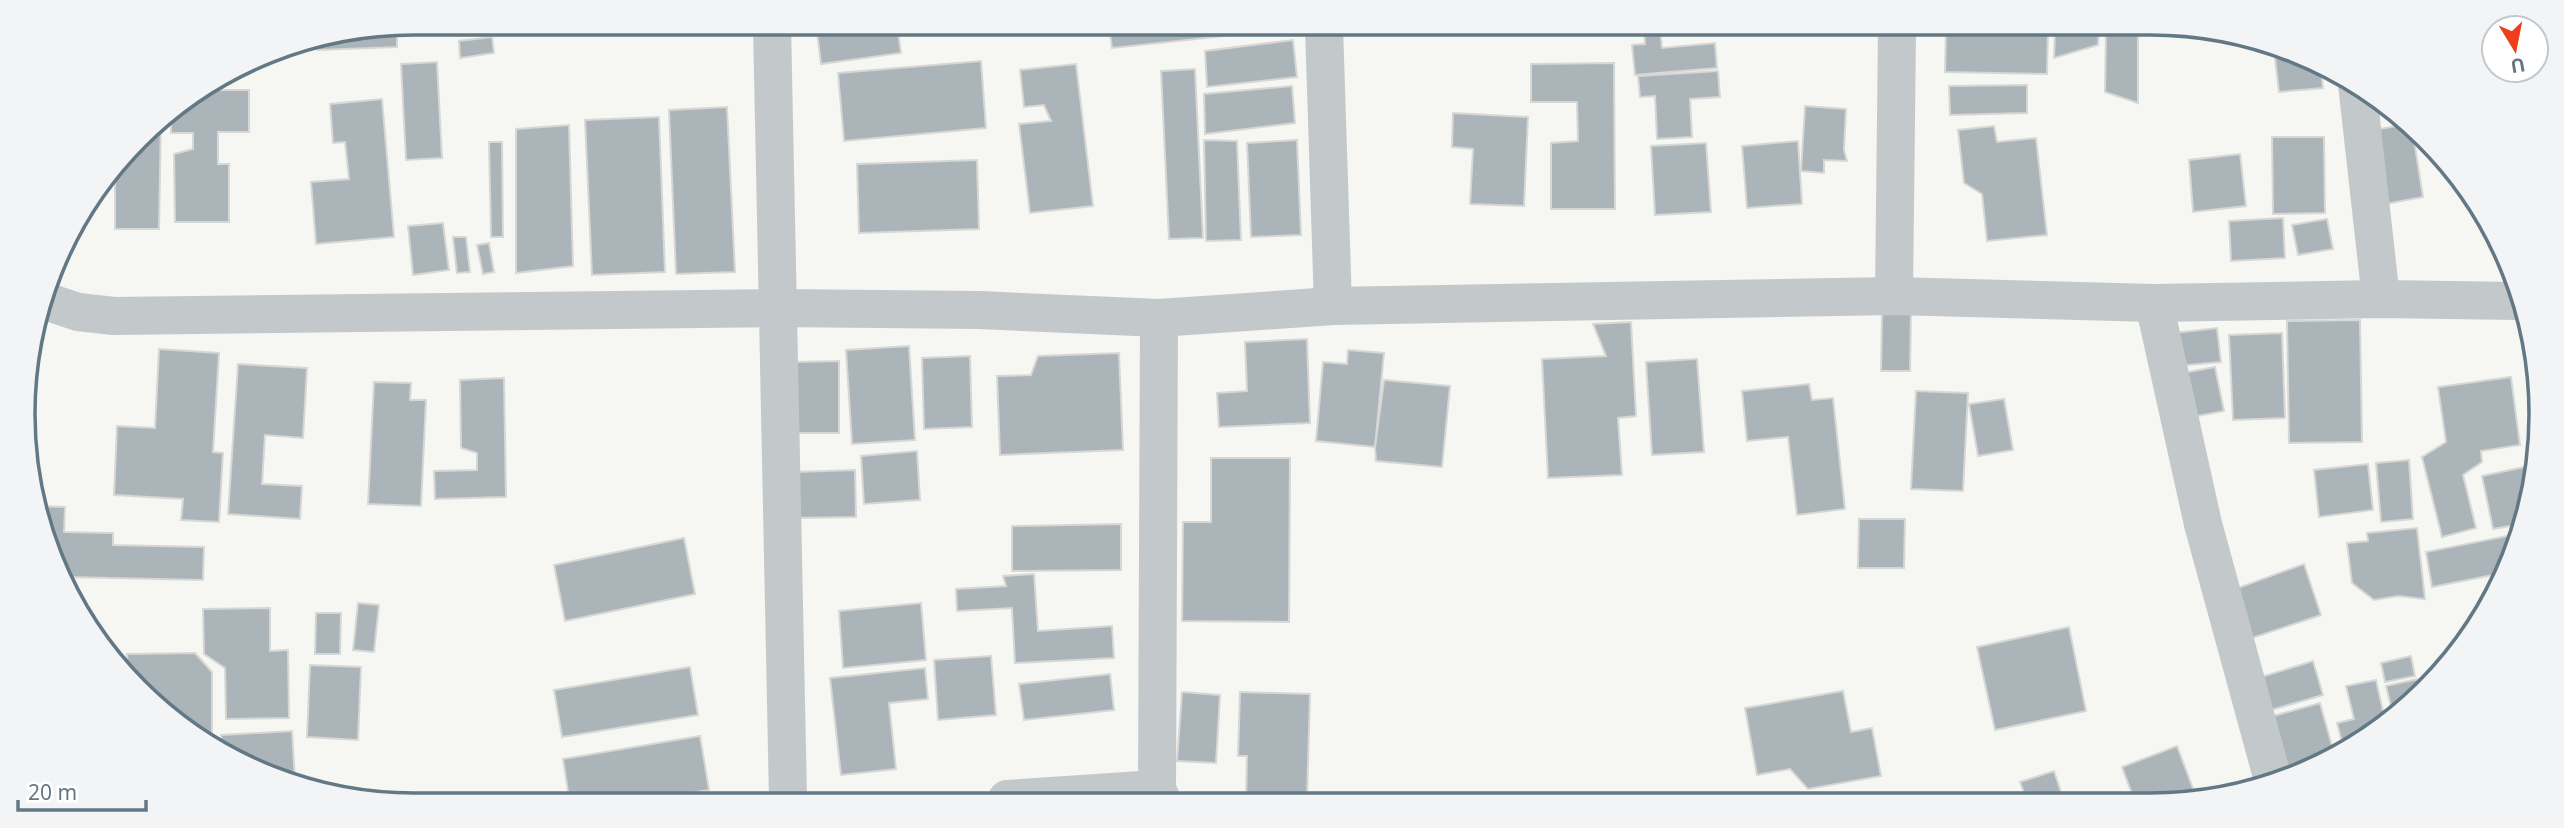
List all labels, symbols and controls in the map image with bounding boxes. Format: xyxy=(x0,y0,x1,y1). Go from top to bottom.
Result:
north arrow xyxy=(2480,14,2550,84)
text: U xyxy=(2509,52,2527,80)
scale bar xyxy=(18,768,145,812)
text: 20 m xyxy=(28,778,77,806)

